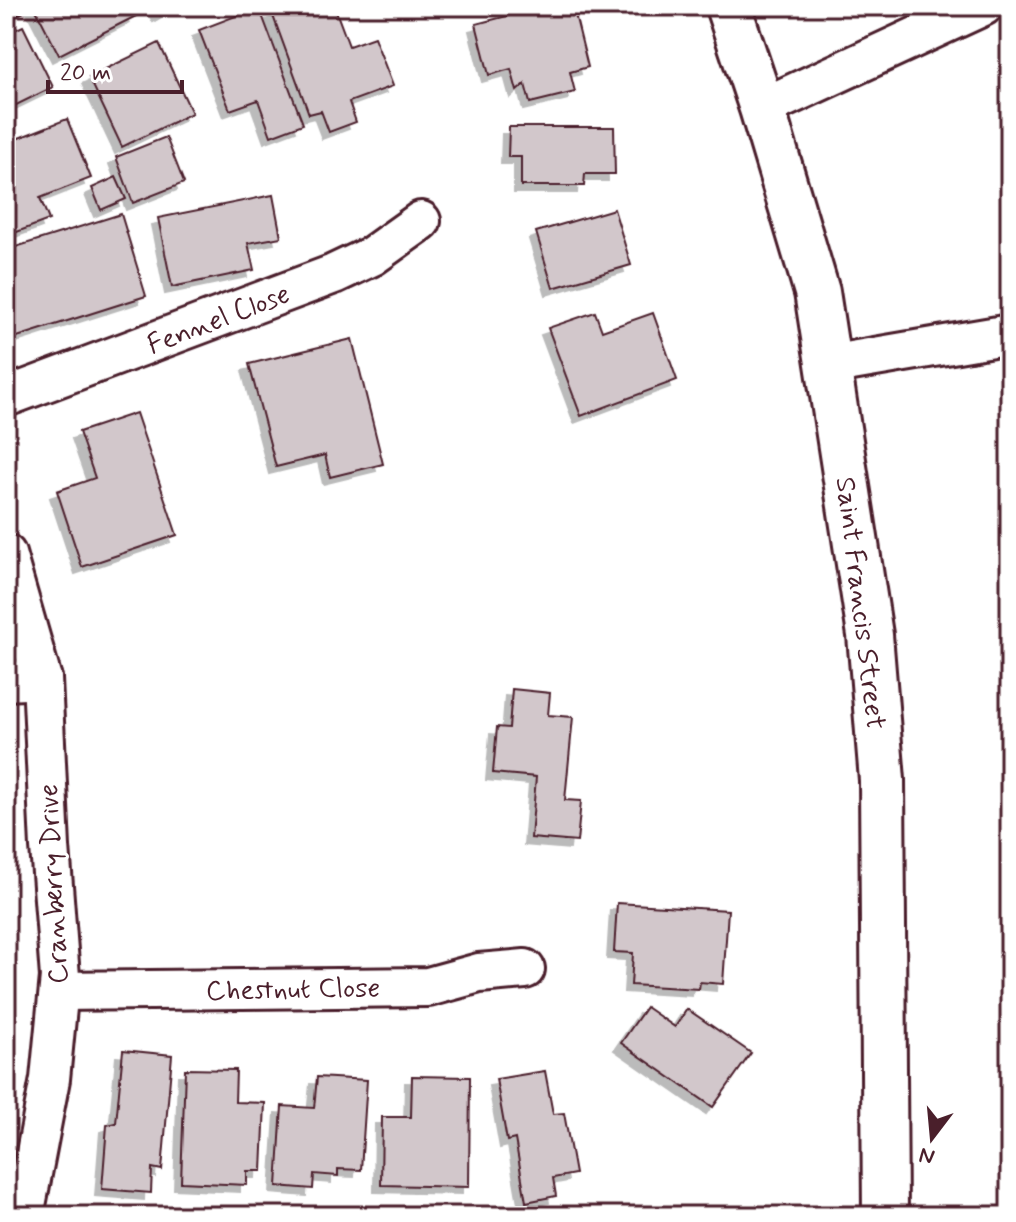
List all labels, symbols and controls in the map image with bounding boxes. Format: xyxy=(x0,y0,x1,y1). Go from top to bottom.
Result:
scale bar xyxy=(48,44,182,94)
text: 20 m xyxy=(60,58,111,89)
street label: Fennel Close xyxy=(142,276,296,364)
street label: Saint Francis Street xyxy=(826,475,893,732)
street label: Cranberry Drive xyxy=(31,783,78,985)
street label: Chestnut Close xyxy=(206,970,381,1011)
north arrow xyxy=(892,1098,972,1178)
text: N xyxy=(916,1140,938,1171)

